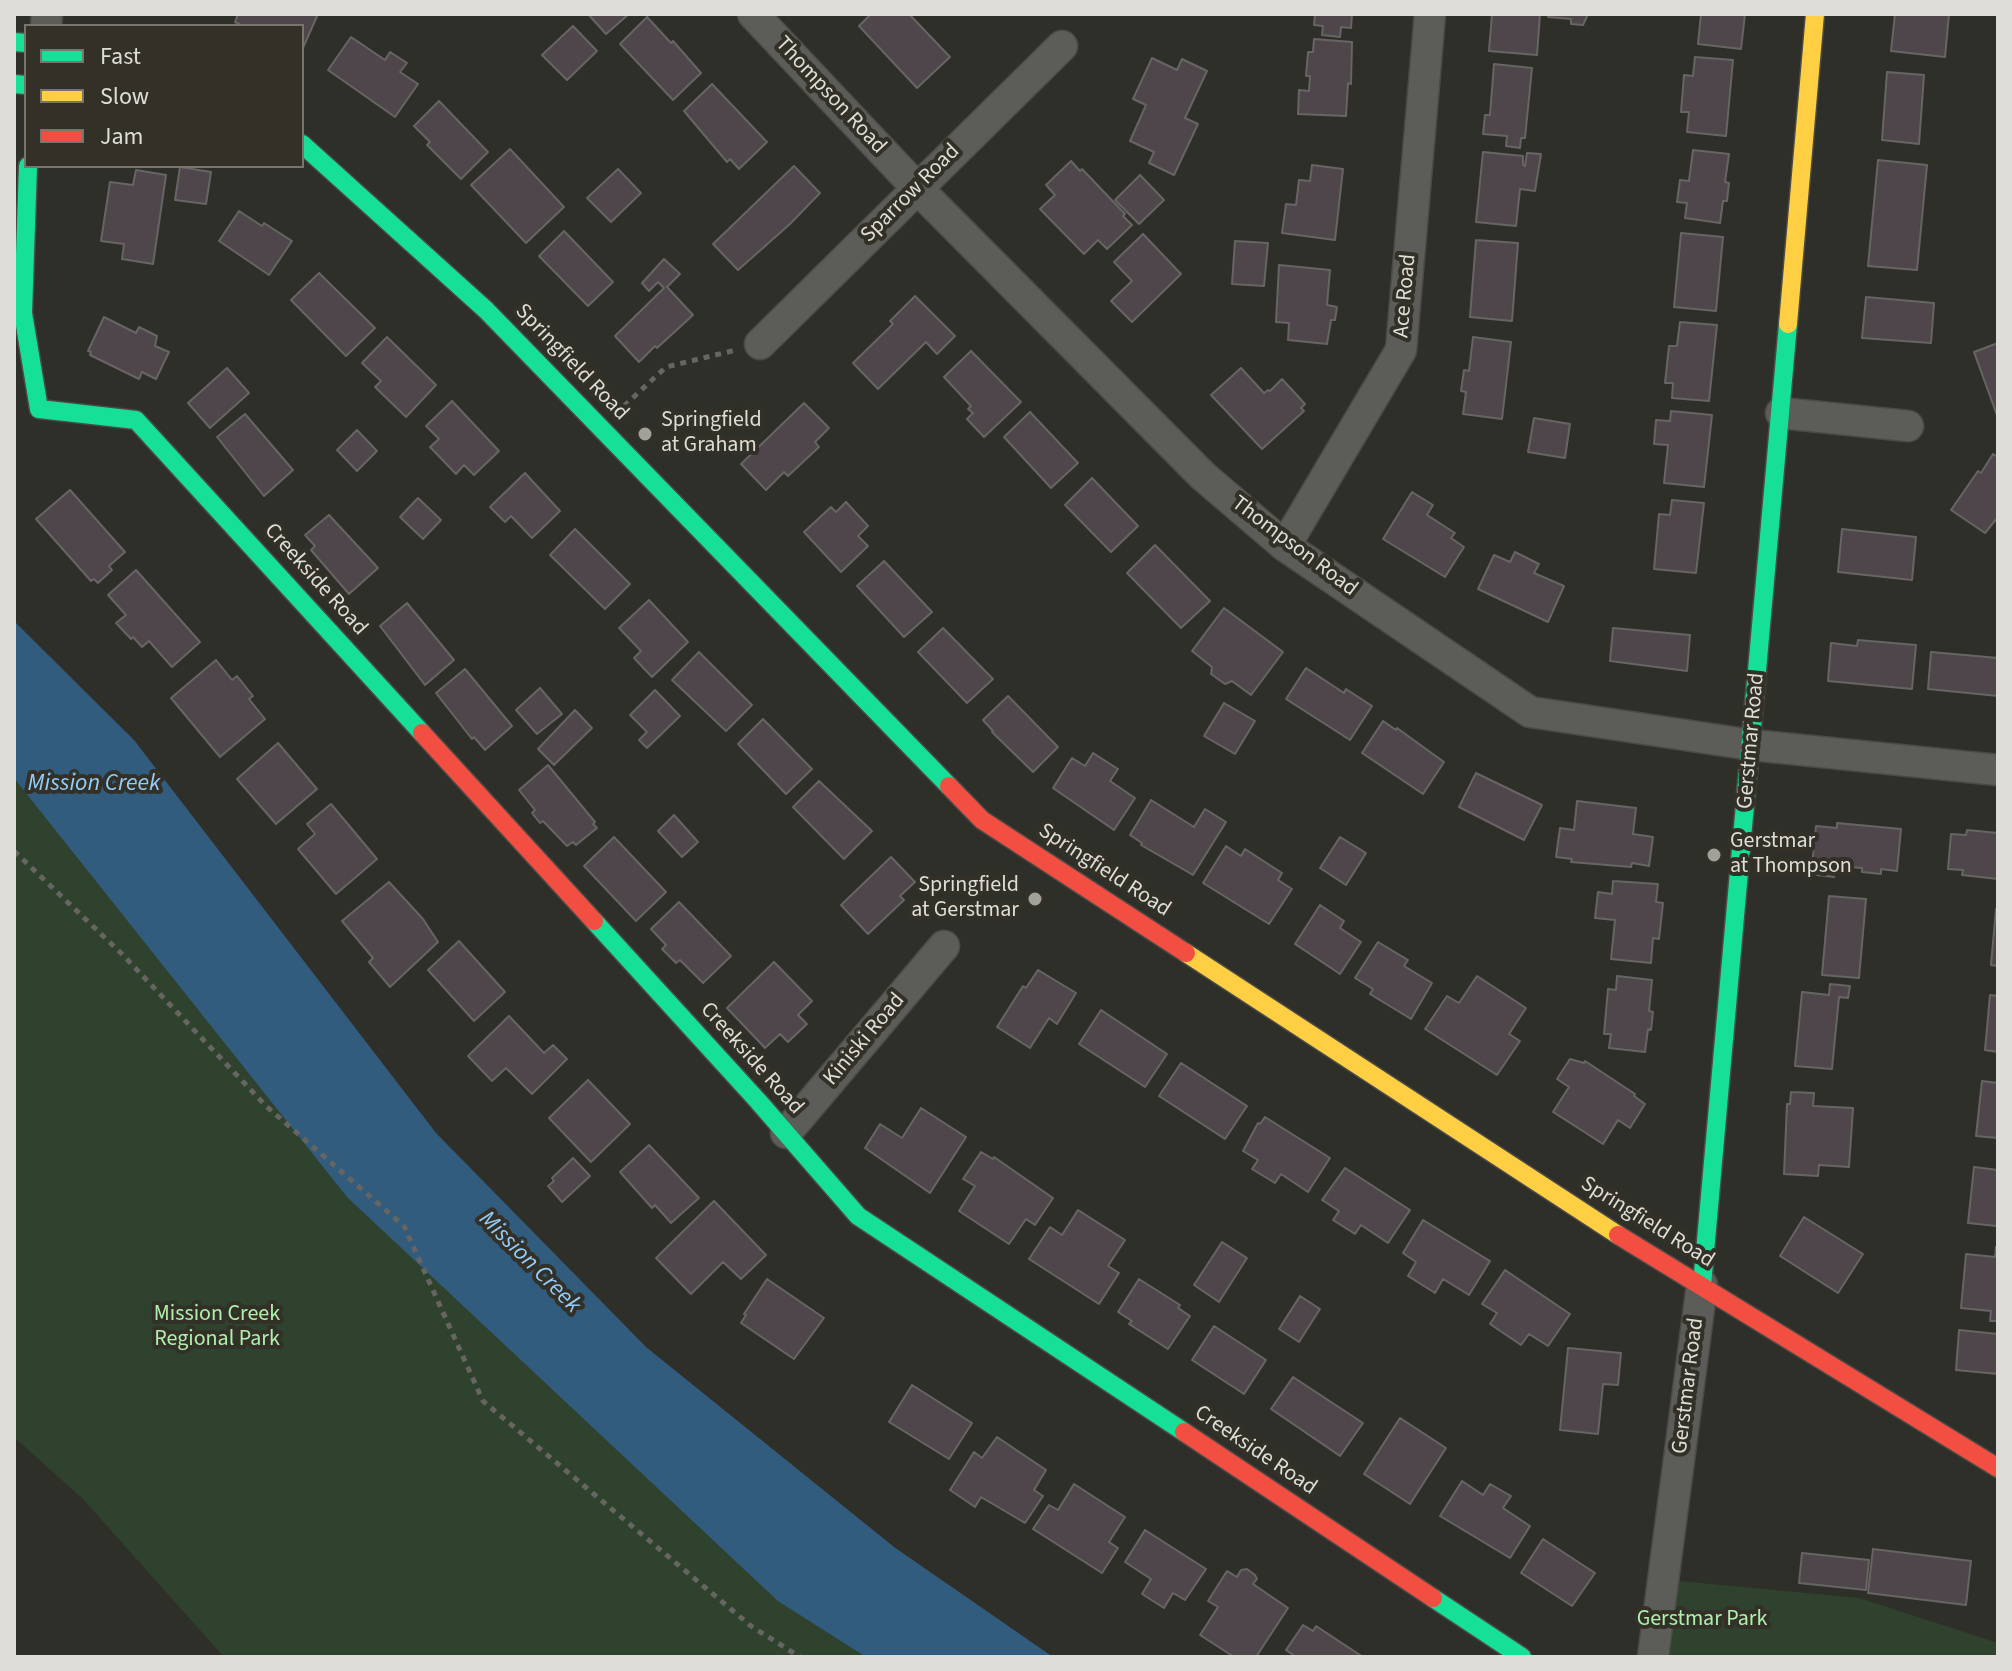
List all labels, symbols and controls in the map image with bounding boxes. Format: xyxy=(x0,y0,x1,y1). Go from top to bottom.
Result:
legend xyxy=(24,24,304,168)
street label: Thompson Road xyxy=(769,32,891,160)
text: Fast xyxy=(100,39,141,74)
text: Slow xyxy=(100,79,149,114)
text: Jam xyxy=(100,119,144,154)
street label: Sparrow Road xyxy=(856,139,966,249)
street label: Ace Road xyxy=(1389,253,1423,339)
street label: Springfield Road xyxy=(509,299,633,427)
place label: Springfield at Graham xyxy=(661,408,762,460)
marker: Springfield at Graham xyxy=(636,425,654,443)
street label: Thompson Road xyxy=(1226,491,1362,603)
street label: Creekside Road xyxy=(258,518,372,642)
street label: Gerstmar Road xyxy=(1733,672,1771,810)
water label: Mission Creek xyxy=(28,771,160,799)
street label: Springfield Road xyxy=(1033,818,1175,924)
place label: Gerstmar at Thompson xyxy=(1730,829,1852,880)
marker: Gerstmar at Thompson xyxy=(1705,846,1723,864)
place label: Springfield at Gerstmar xyxy=(911,873,1019,924)
marker: Springfield at Gerstmar xyxy=(1026,890,1044,908)
street label: Kiniski Road xyxy=(819,988,911,1092)
street label: Creekside Road xyxy=(694,997,808,1121)
street label: Springfield Road xyxy=(1575,1171,1719,1275)
water label: Mission Creek xyxy=(472,1206,586,1320)
park label: Mission Creek Regional Park xyxy=(154,1302,280,1354)
street label: Gerstmar Road xyxy=(1668,1316,1710,1456)
street label: Creekside Road xyxy=(1189,1400,1321,1502)
park label: Gerstmar Park xyxy=(1637,1607,1767,1633)

